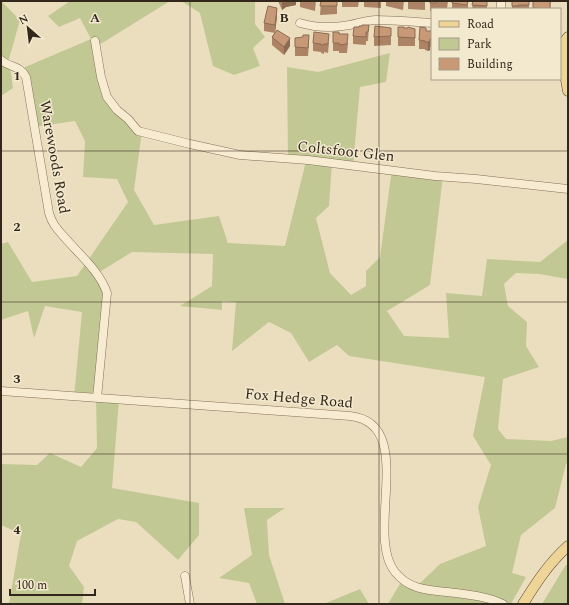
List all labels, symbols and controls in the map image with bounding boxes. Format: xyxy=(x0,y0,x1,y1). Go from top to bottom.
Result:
north arrow xyxy=(8,8,48,48)
text: A xyxy=(90,8,100,28)
text: B xyxy=(279,8,289,28)
legend xyxy=(431,8,561,80)
text: N xyxy=(16,10,32,29)
text: Road xyxy=(467,15,494,34)
text: Park xyxy=(467,35,492,54)
text: Building xyxy=(467,55,513,74)
text: 1 xyxy=(13,66,21,86)
street label: Warewoods Road xyxy=(33,98,76,216)
street label: Coltsfoot Glen xyxy=(296,135,396,168)
text: 2 xyxy=(13,217,21,237)
text: 3 xyxy=(13,369,21,389)
street label: Fox Hedge Road xyxy=(244,382,354,415)
text: 4 xyxy=(13,520,21,540)
scale bar xyxy=(10,571,95,597)
text: 100 m xyxy=(16,576,47,595)

